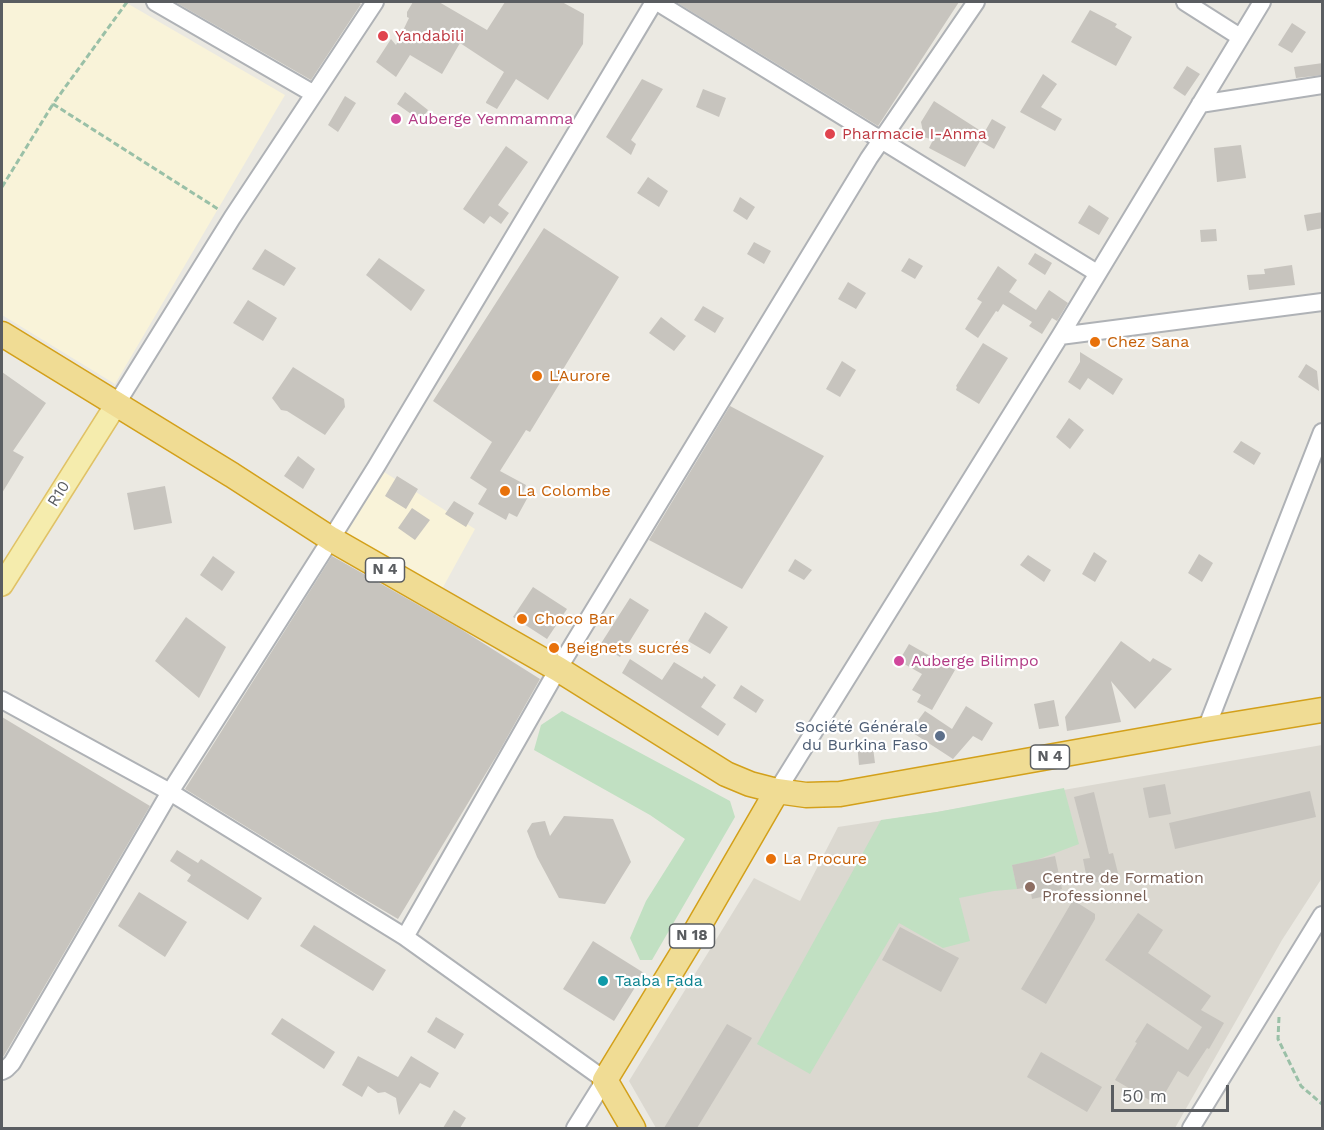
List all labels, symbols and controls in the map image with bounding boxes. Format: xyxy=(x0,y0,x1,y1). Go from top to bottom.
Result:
place label: Yandabili xyxy=(395,26,464,46)
marker: Yandabili xyxy=(376,29,390,43)
place label: Auberge Yemmamma xyxy=(408,109,573,129)
marker: Auberge Yemmamma xyxy=(389,112,403,126)
place label: Pharmacie I-Anma xyxy=(842,124,987,144)
marker: Pharmacie I-Anma xyxy=(823,127,837,141)
place label: Chez Sana xyxy=(1107,332,1189,352)
marker: Chez Sana xyxy=(1088,335,1102,349)
place label: L'Aurore xyxy=(549,366,610,386)
marker: L'Aurore xyxy=(530,369,544,383)
street label: R10 xyxy=(44,478,74,510)
place label: La Colombe xyxy=(517,481,611,501)
marker: La Colombe xyxy=(498,484,512,498)
road number: N 4 xyxy=(366,558,404,582)
place label: Choco Bar xyxy=(534,609,615,629)
marker: Choco Bar xyxy=(515,612,529,626)
place label: Beignets sucrés xyxy=(566,638,689,658)
marker: Beignets sucrés xyxy=(547,641,561,655)
place label: Auberge Bilimpo xyxy=(911,651,1039,671)
marker: Auberge Bilimpo xyxy=(892,654,906,668)
place label: Société Générale du Burkina Faso xyxy=(795,717,928,755)
marker: Société Générale du Burkina Faso xyxy=(933,729,947,743)
road number: N 4 xyxy=(1030,745,1070,769)
place label: La Procure xyxy=(783,849,867,869)
marker: La Procure xyxy=(764,852,778,866)
place label: Centre de Formation Professionnel xyxy=(1042,868,1204,906)
marker: Centre de Formation Professionnel xyxy=(1023,880,1037,894)
road number: N 18 xyxy=(670,924,714,948)
place label: Taaba Fada xyxy=(615,971,703,991)
marker: Taaba Fada xyxy=(596,974,610,988)
scale bar xyxy=(1114,1073,1232,1111)
text: 50 m xyxy=(1122,1085,1167,1106)

